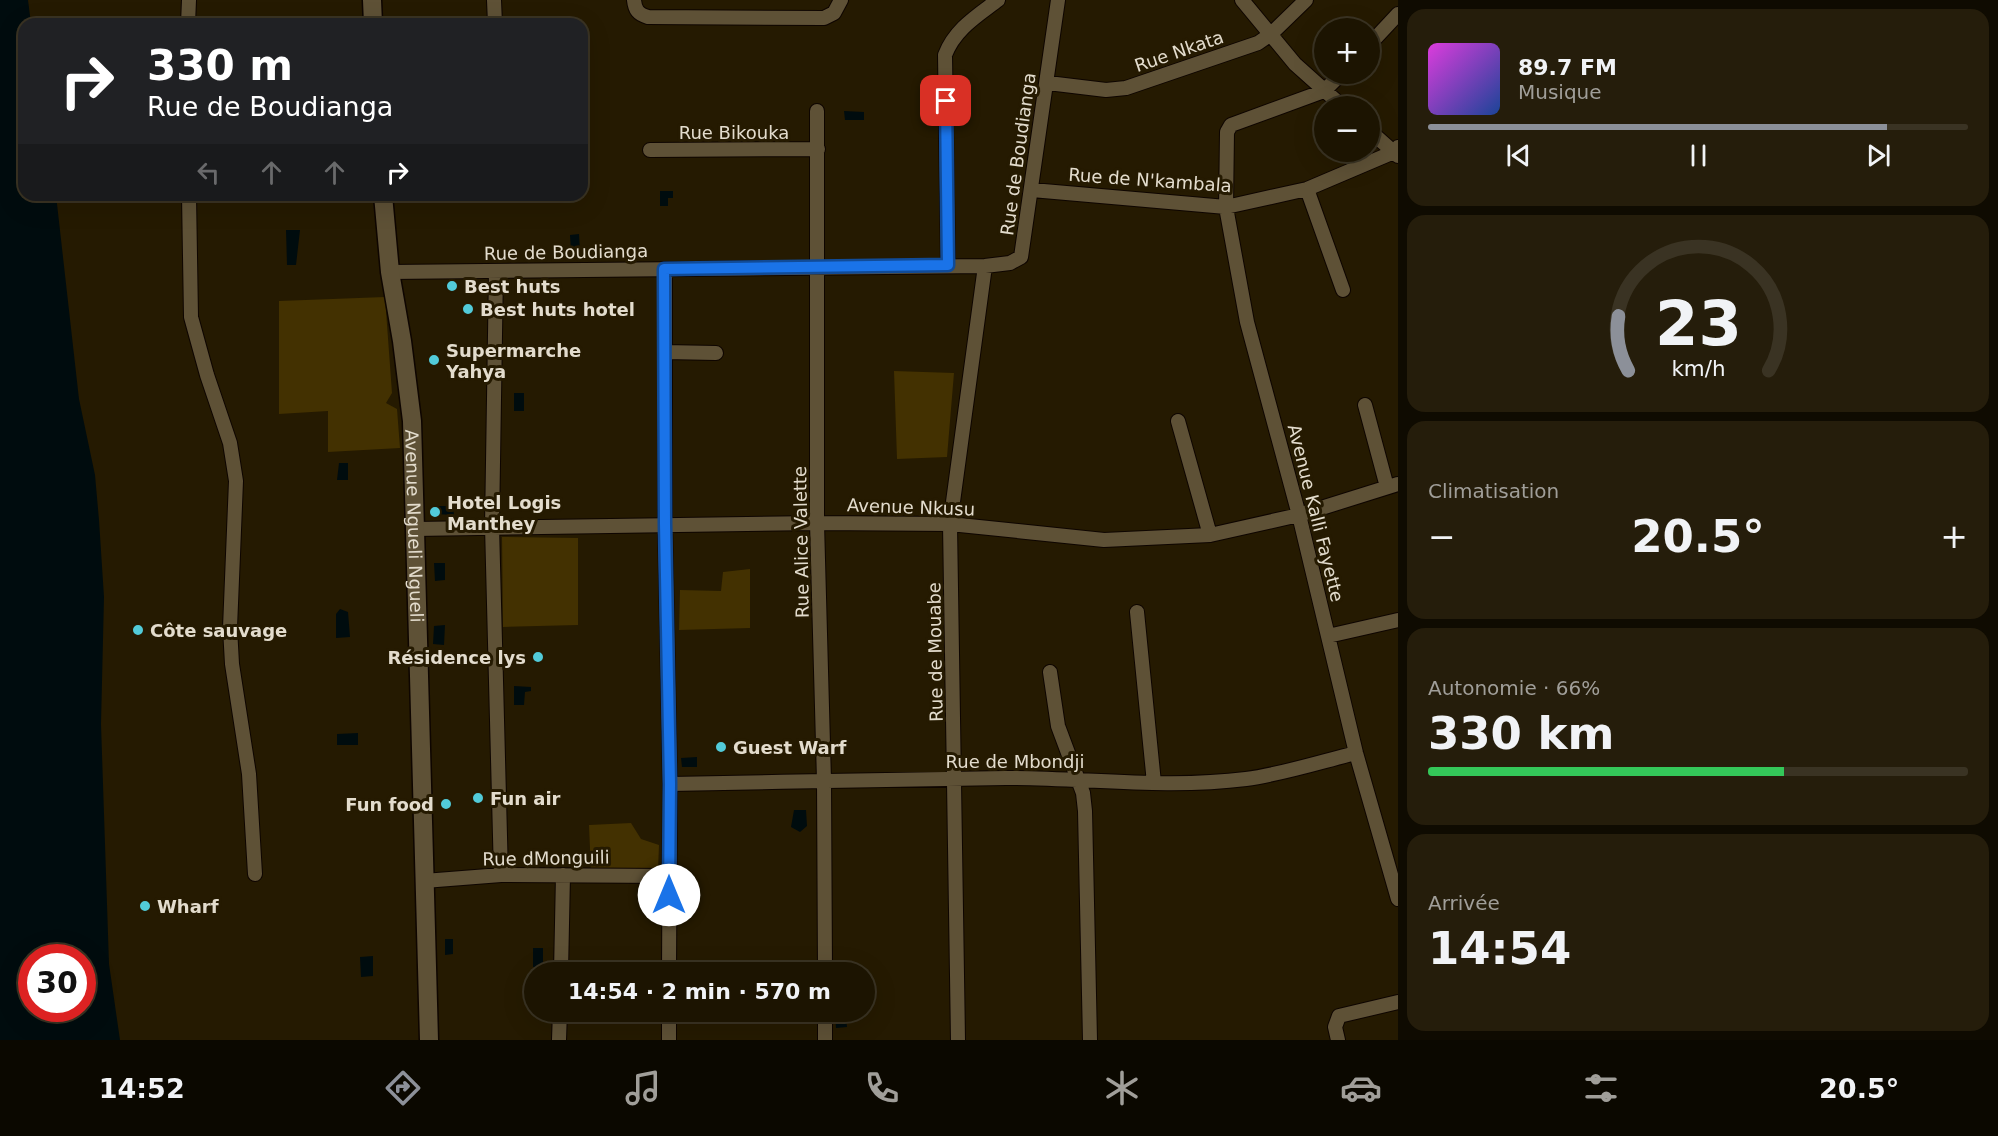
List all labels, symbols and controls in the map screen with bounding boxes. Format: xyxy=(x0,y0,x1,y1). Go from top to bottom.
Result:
map controls xyxy=(1314,18,1380,162)
button: + xyxy=(1314,18,1380,84)
street label: Rue Nkata xyxy=(1132,26,1226,76)
text: 330 m xyxy=(147,41,293,90)
icon: right xyxy=(48,42,126,120)
text: 89.7 FM xyxy=(1518,55,1617,80)
street label: Rue de Boudianga xyxy=(996,71,1040,237)
pin xyxy=(920,75,971,126)
text: Musique xyxy=(1518,80,1602,104)
icon: arrive xyxy=(929,84,962,117)
text: Rue de Boudianga xyxy=(147,91,393,122)
button: − xyxy=(1314,96,1380,162)
street label: Rue Bikouka xyxy=(679,122,789,143)
icon: previous xyxy=(1502,139,1535,172)
icon: pause xyxy=(1682,139,1715,172)
icon: next xyxy=(1862,139,1895,172)
icon: left xyxy=(192,156,225,189)
icon: ahead xyxy=(255,156,288,189)
icon: ahead xyxy=(318,156,351,189)
icon: right xyxy=(381,156,414,189)
street label: Rue de N'kambala xyxy=(1068,164,1232,196)
street label: Rue de Boudianga xyxy=(484,240,648,264)
place label: Best huts xyxy=(464,276,560,297)
marker: Best huts xyxy=(445,279,459,293)
text: 23 xyxy=(1655,287,1741,360)
place label: Best huts hotel xyxy=(480,299,635,320)
marker: Best huts hotel xyxy=(461,302,475,316)
place label: Supermarche Yahya xyxy=(445,340,581,382)
marker: Supermarche Yahya xyxy=(427,353,441,367)
text: km/h xyxy=(1671,356,1725,381)
street label: Avenue Kalli Fayette xyxy=(1284,422,1348,604)
street label: Avenue Ngueli Ngueli xyxy=(402,429,428,623)
street label: Rue Alice Valette xyxy=(789,466,813,618)
text: Climatisation xyxy=(1428,479,1559,503)
place label: Hotel Logis Manthey xyxy=(447,492,561,534)
street label: Avenue Nkusu xyxy=(847,494,975,520)
marker: Hotel Logis Manthey xyxy=(428,505,442,519)
text: 20.5° xyxy=(1631,510,1765,563)
text: − xyxy=(1428,517,1456,556)
text: + xyxy=(1940,517,1968,556)
street label: Rue de Mouabe xyxy=(923,582,947,722)
place label: Côte sauvage xyxy=(150,620,287,641)
marker: Côte sauvage xyxy=(131,623,145,637)
place label: Résidence lys xyxy=(387,647,526,668)
marker: Résidence lys xyxy=(531,650,545,664)
text: Autonomie · 66% xyxy=(1428,676,1600,700)
text: 330 km xyxy=(1428,707,1614,760)
place label: Guest Warf xyxy=(733,737,847,758)
marker: Guest Warf xyxy=(714,740,728,754)
street label: Rue de Mbondji xyxy=(946,751,1084,772)
place label: Fun air xyxy=(490,788,561,809)
marker: Fun air xyxy=(471,791,485,805)
place label: Fun food xyxy=(345,794,434,815)
marker: Fun food xyxy=(439,797,453,811)
street label: Rue dMonguili xyxy=(482,846,610,870)
position arrow xyxy=(637,863,701,927)
text: Arrivée xyxy=(1428,891,1500,915)
place label: Wharf xyxy=(157,896,219,917)
marker: Wharf xyxy=(138,899,152,913)
text: 14:54 xyxy=(1428,922,1571,975)
speed limit sign: 30 xyxy=(18,944,96,1022)
text: 14:54 · 2 min · 570 m xyxy=(568,979,831,1004)
icon: directions xyxy=(382,1067,424,1109)
icon: music xyxy=(622,1067,664,1109)
icon: phone xyxy=(861,1067,903,1109)
icon: climate xyxy=(1101,1067,1143,1109)
icon: car xyxy=(1340,1067,1382,1109)
icon: filters xyxy=(1580,1067,1622,1109)
text: 14:52 xyxy=(99,1073,185,1104)
text: 20.5° xyxy=(1819,1073,1899,1104)

